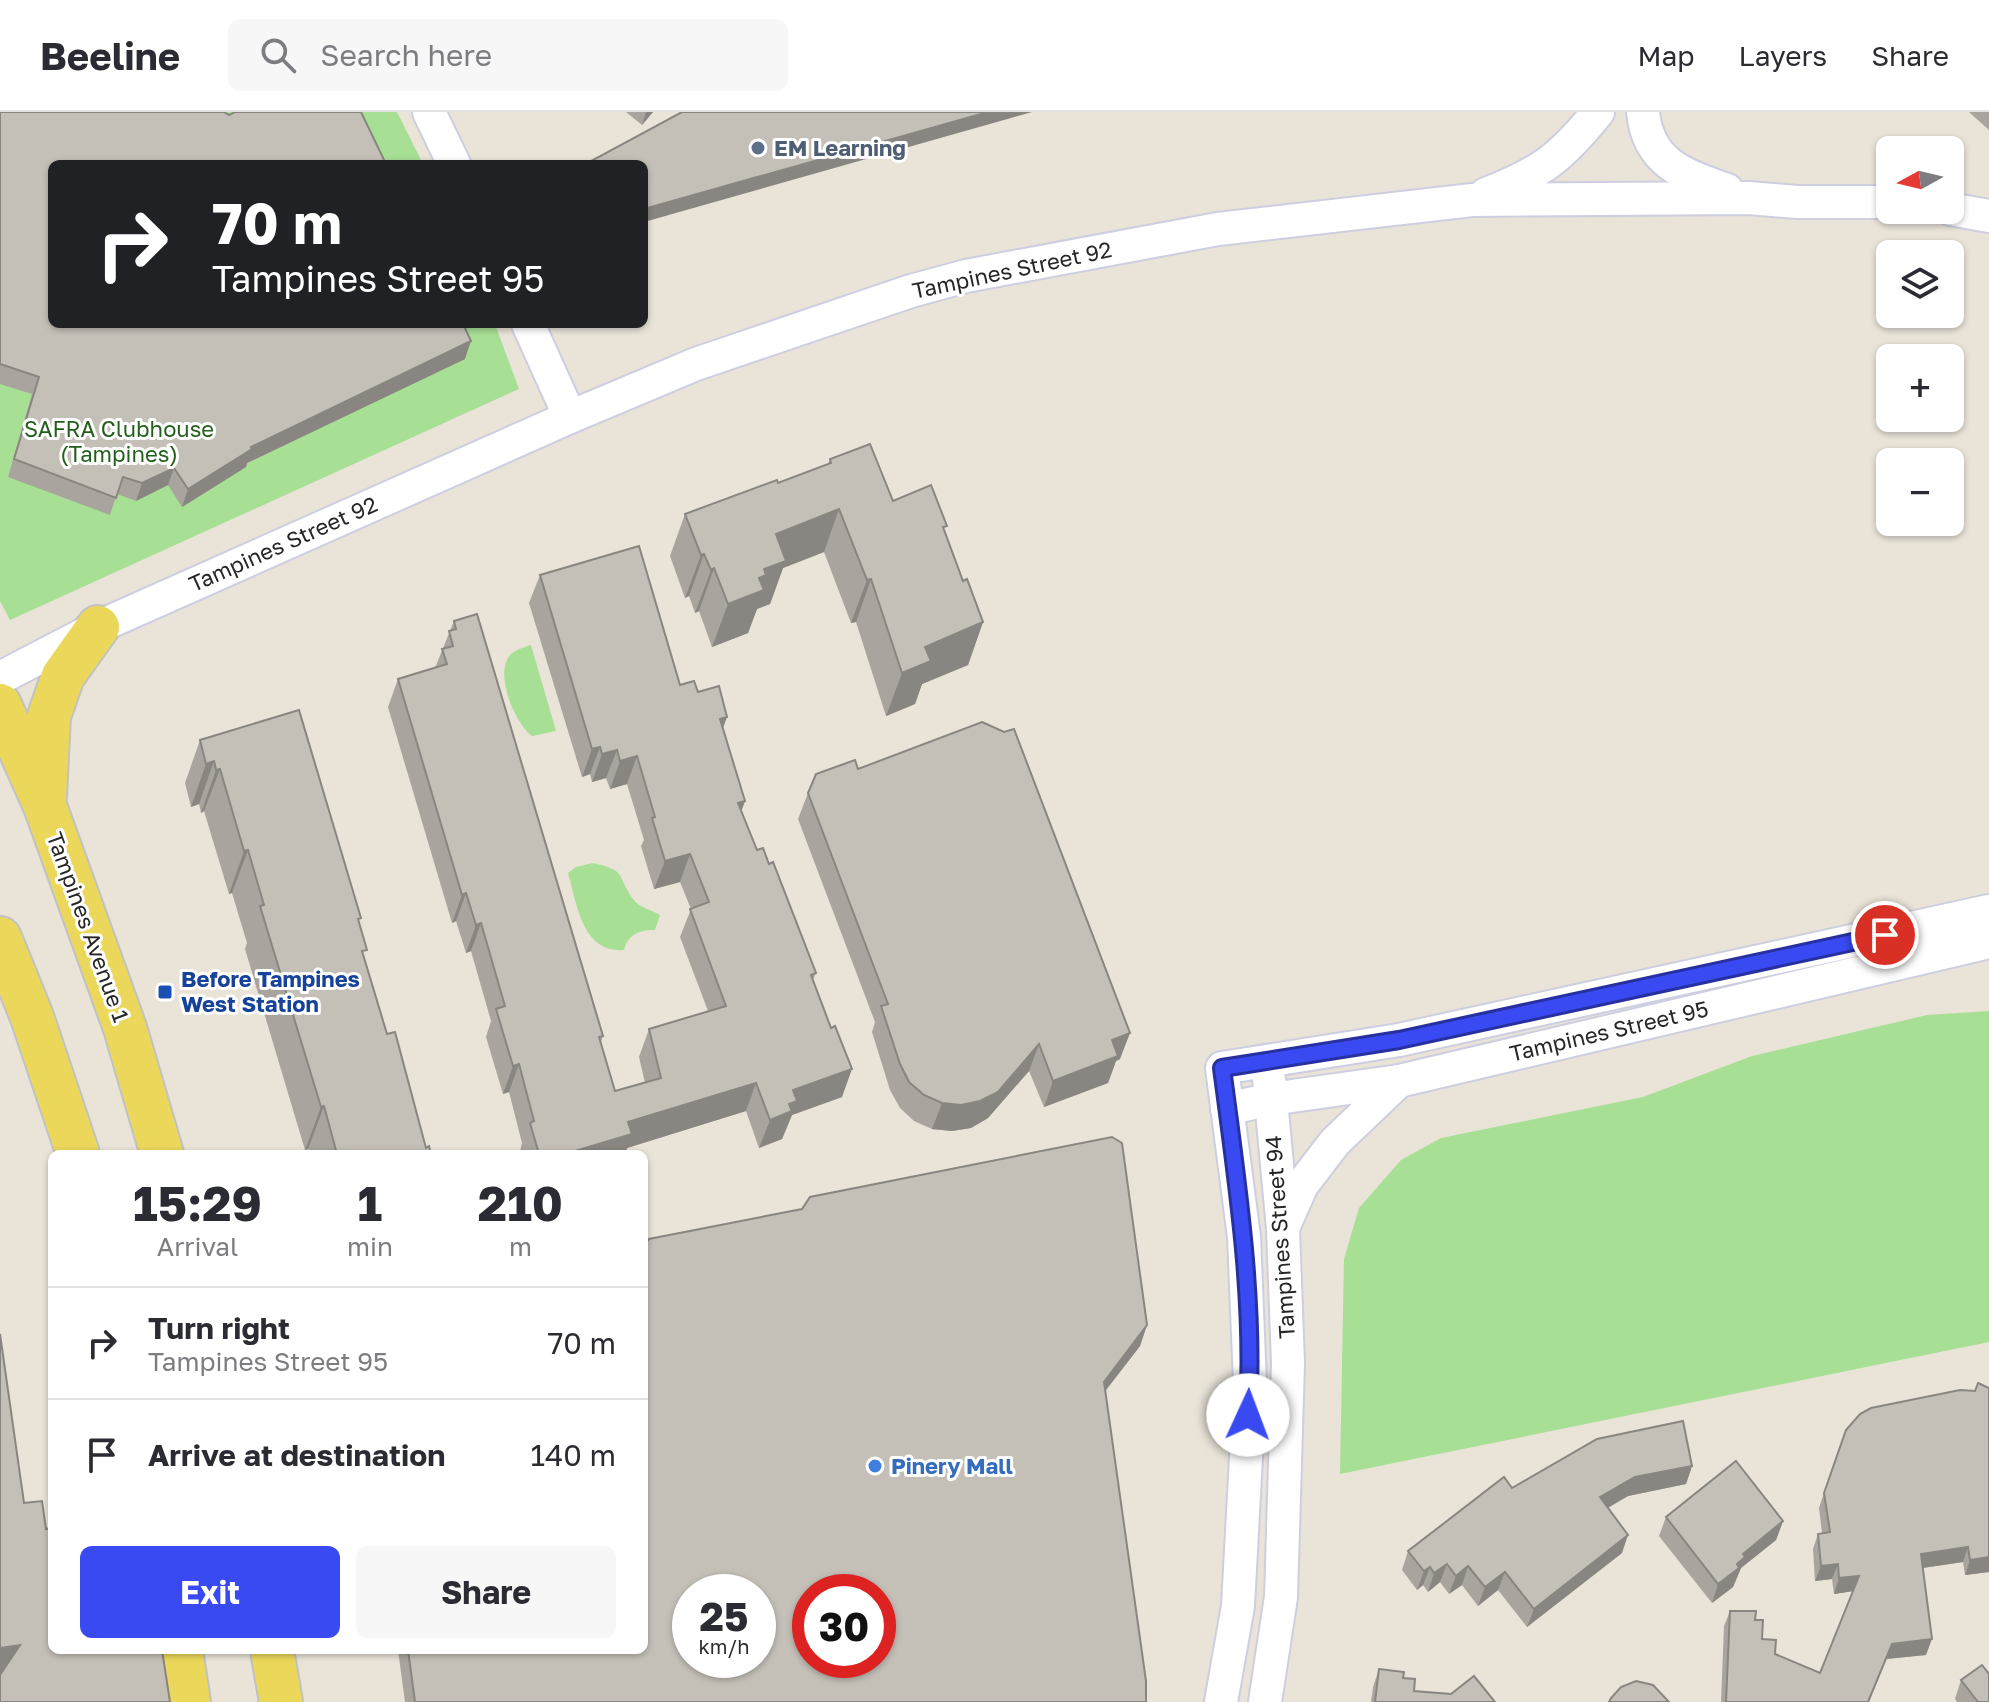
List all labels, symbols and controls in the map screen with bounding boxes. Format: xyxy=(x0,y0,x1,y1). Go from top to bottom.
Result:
search box xyxy=(228,19,788,91)
text: Beeline xyxy=(40,33,180,78)
icon: search xyxy=(256,33,300,77)
text: Search here xyxy=(320,37,492,73)
text: Map xyxy=(1637,39,1695,72)
text: Layers xyxy=(1739,39,1827,72)
text: Share xyxy=(1871,39,1949,72)
place label: EM Learning xyxy=(774,134,906,161)
north arrow xyxy=(1876,136,1964,224)
map controls xyxy=(1876,136,1964,536)
marker: EM Learning xyxy=(749,139,767,157)
text: 70 m xyxy=(212,189,342,256)
icon: right xyxy=(80,192,184,296)
street label: Tampines Street 92 xyxy=(910,235,1114,304)
button: layers xyxy=(1876,240,1964,328)
text: Tampines Street 95 xyxy=(212,257,544,300)
button: + xyxy=(1876,344,1964,432)
park label: SAFRA Clubhouse (Tampines) xyxy=(24,415,214,467)
button: − xyxy=(1876,448,1964,536)
street label: Tampines Street 92 xyxy=(185,490,381,597)
street label: Tampines Avenue 1 xyxy=(42,828,136,1026)
pin xyxy=(1851,901,1919,969)
icon: arrive xyxy=(1863,913,1907,957)
place label: Before Tampines West Station xyxy=(181,965,360,1017)
marker: Before Tampines West Station xyxy=(156,983,174,1001)
street label: Tampines Street 95 xyxy=(1507,995,1711,1067)
street label: Tampines Street 94 xyxy=(1259,1134,1300,1340)
text: 15:29 xyxy=(133,1174,262,1232)
text: 1 xyxy=(358,1174,382,1232)
text: 210 xyxy=(478,1174,563,1232)
text: Arrival xyxy=(157,1231,238,1262)
text: min xyxy=(347,1231,393,1262)
text: m xyxy=(509,1231,532,1262)
text: Turn right xyxy=(148,1310,290,1346)
icon: right xyxy=(80,1321,124,1365)
text: 70 m xyxy=(547,1325,616,1361)
text: Tampines Street 95 xyxy=(148,1346,388,1377)
position arrow xyxy=(1206,1373,1290,1457)
icon: arrive xyxy=(80,1433,124,1477)
text: Arrive at destination xyxy=(148,1437,445,1473)
text: 140 m xyxy=(531,1437,616,1473)
place label: Pinery Mall xyxy=(891,1452,1013,1479)
marker: Pinery Mall xyxy=(866,1457,884,1475)
button: Exit xyxy=(80,1546,340,1638)
button: Share xyxy=(356,1546,616,1638)
speed limit sign: 30 xyxy=(792,1574,896,1678)
text: 25 xyxy=(700,1592,748,1640)
text: km/h xyxy=(699,1634,749,1658)

